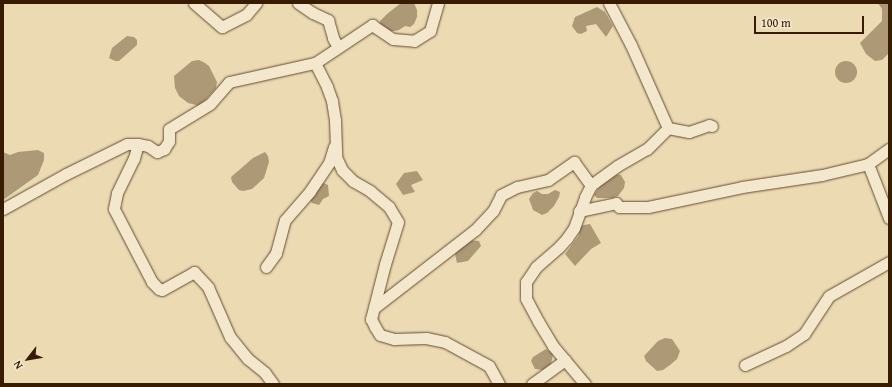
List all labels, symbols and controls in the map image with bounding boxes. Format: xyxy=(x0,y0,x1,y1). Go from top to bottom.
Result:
scale bar xyxy=(756,8,866,34)
text: 100 m xyxy=(761,14,791,31)
north arrow xyxy=(8,339,48,379)
text: N xyxy=(9,358,26,372)

